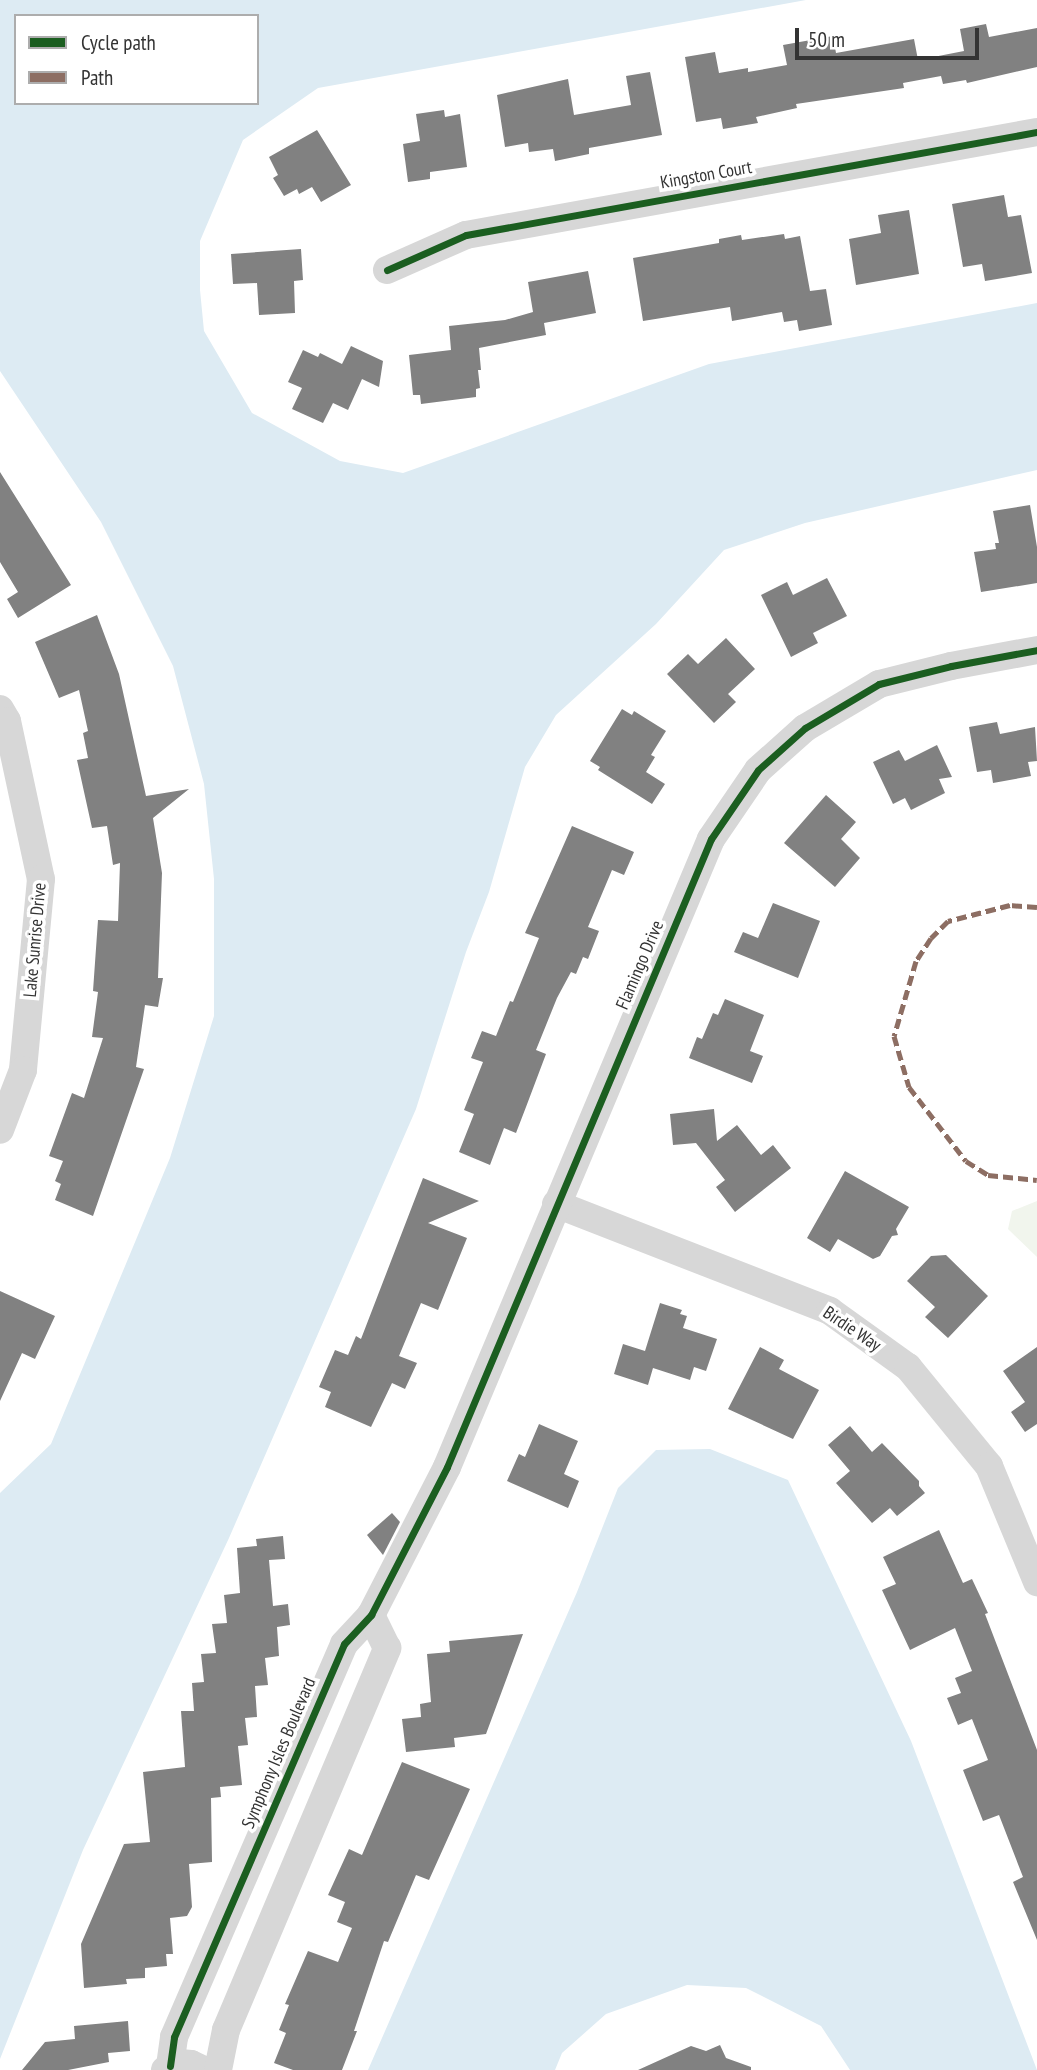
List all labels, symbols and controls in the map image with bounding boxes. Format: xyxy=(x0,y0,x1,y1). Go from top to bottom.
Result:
legend xyxy=(14,14,259,105)
scale bar xyxy=(799,14,983,58)
text: 50 m xyxy=(808,26,845,53)
text: Cycle path xyxy=(81,29,156,56)
text: Path xyxy=(81,64,113,91)
street label: Kingston Court xyxy=(659,156,753,194)
street label: Lake Sunrise Drive xyxy=(19,882,51,998)
street label: Flamingo Drive xyxy=(612,917,668,1013)
street label: Birdie Way xyxy=(819,1302,885,1356)
street label: Symphony Isles Boulevard xyxy=(237,1674,321,1832)

